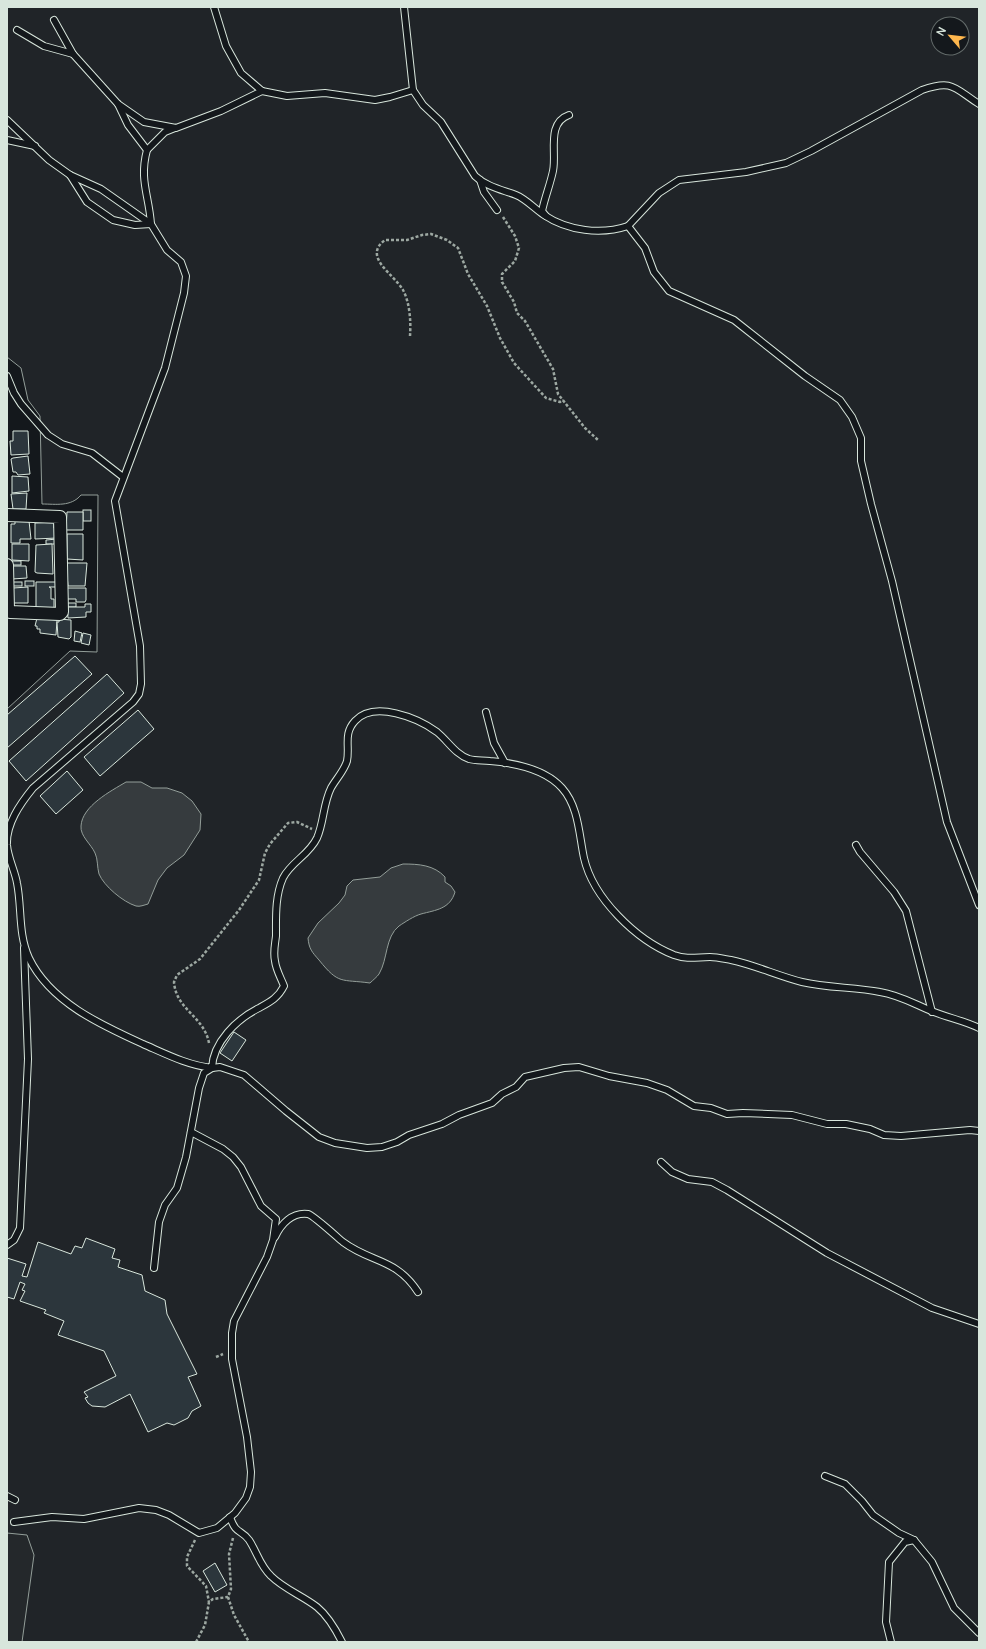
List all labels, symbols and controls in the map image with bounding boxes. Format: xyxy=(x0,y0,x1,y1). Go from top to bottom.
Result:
north arrow xyxy=(930,16,970,56)
text: N xyxy=(932,24,949,38)

